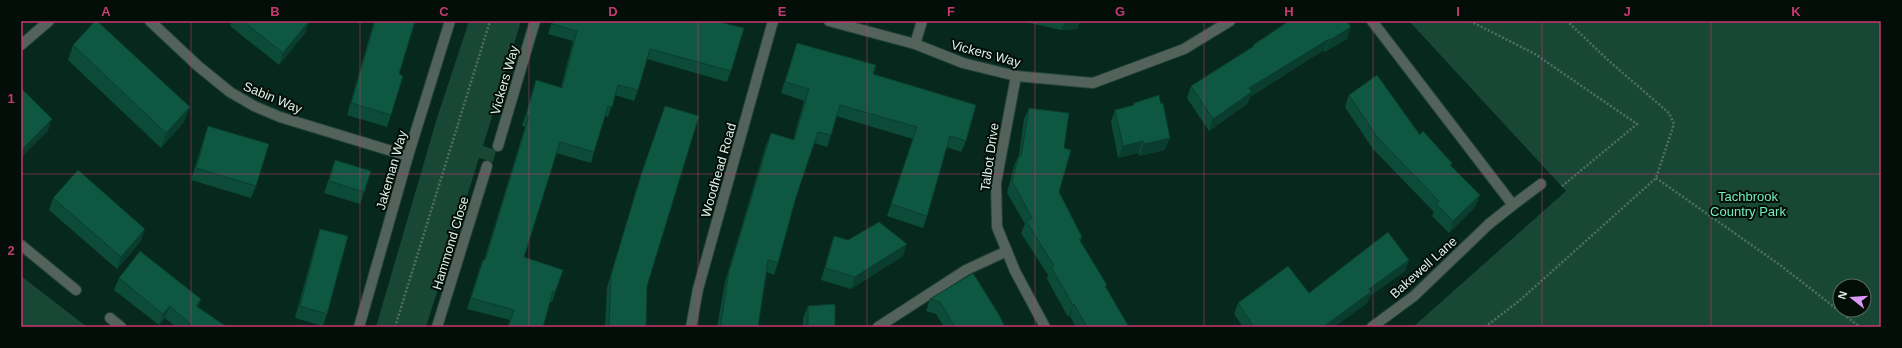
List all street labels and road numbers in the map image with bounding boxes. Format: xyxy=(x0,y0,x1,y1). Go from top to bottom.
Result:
street label: Vickers Way xyxy=(949,37,1023,70)
street label: Vickers Way xyxy=(487,43,522,117)
street label: Sabin Way xyxy=(241,78,305,117)
street label: Woodhead Road xyxy=(698,121,739,219)
street label: Talbot Drive xyxy=(977,122,1002,192)
street label: Jakeman Way xyxy=(373,128,410,212)
street label: Hammond Close xyxy=(429,195,472,292)
street label: Bakewell Lane xyxy=(1387,234,1460,301)

